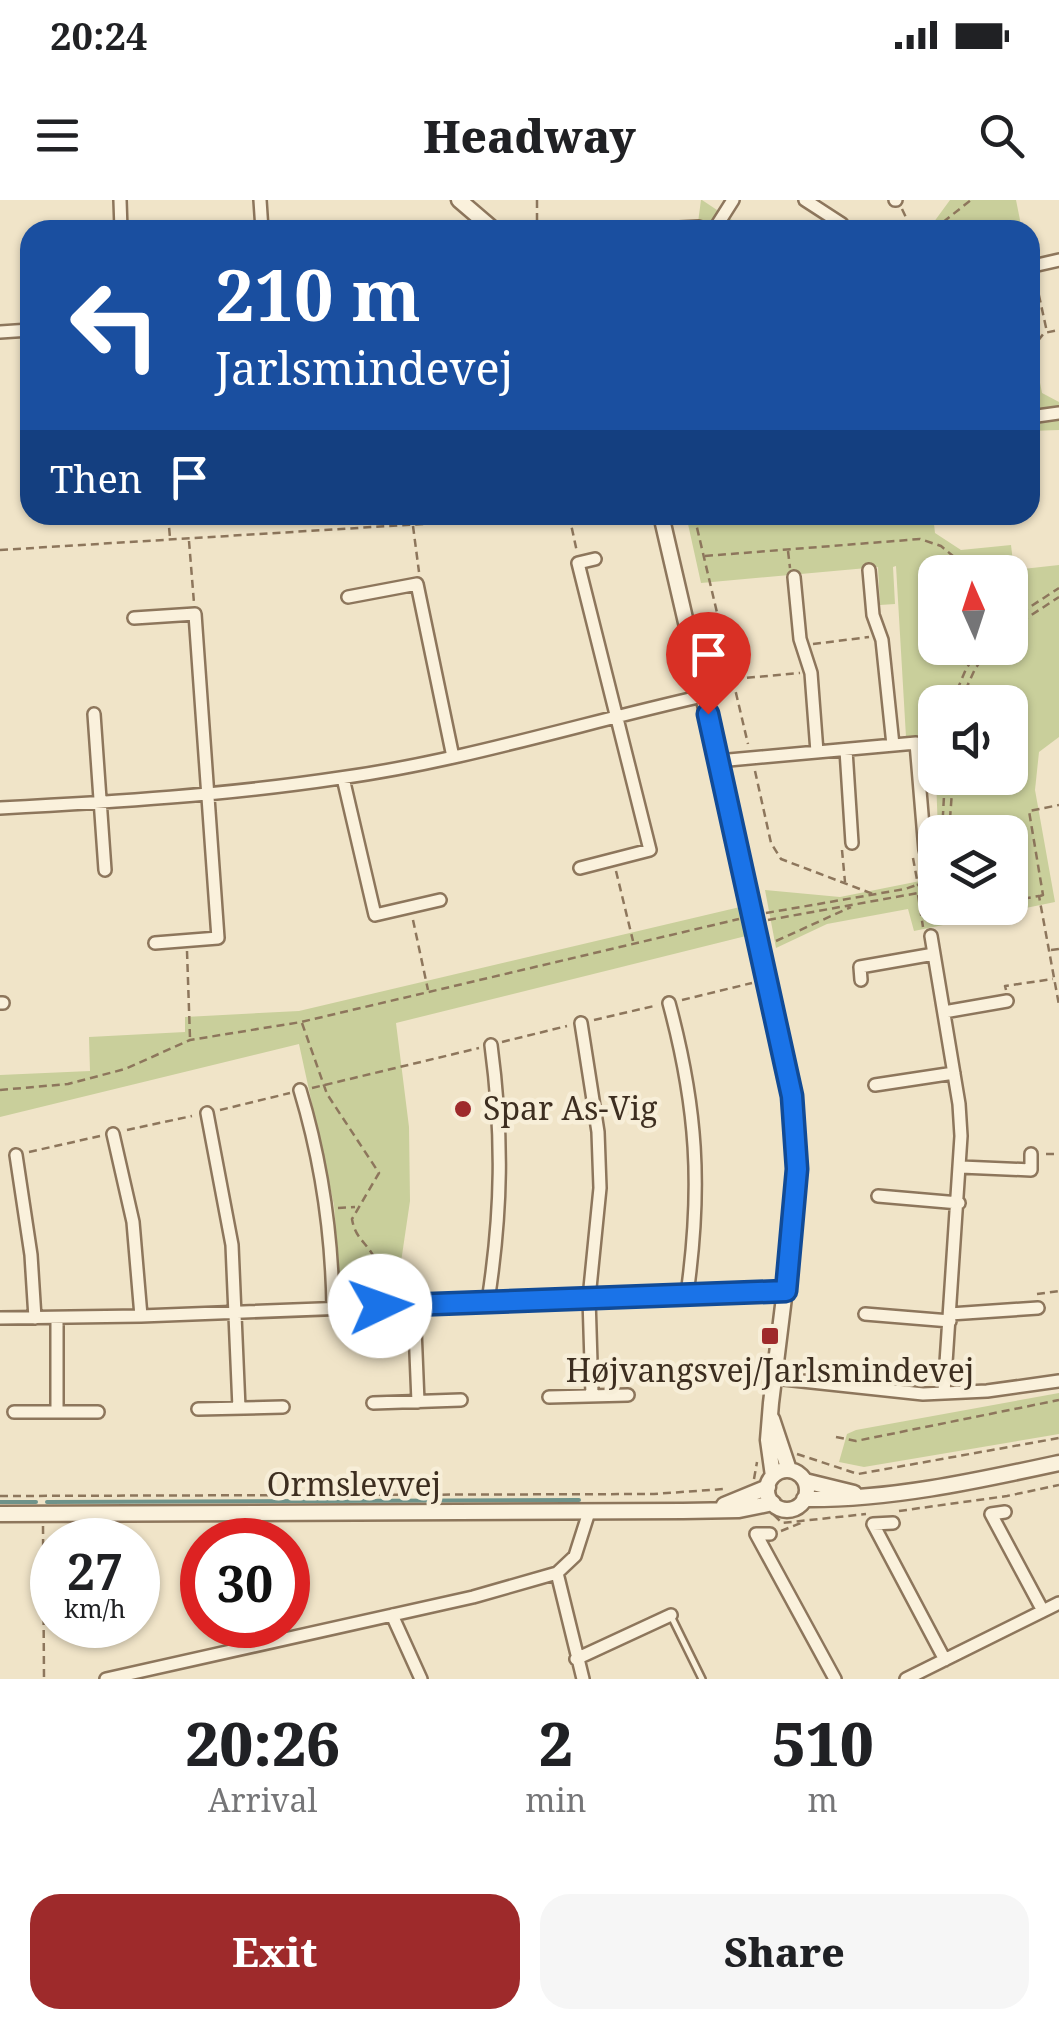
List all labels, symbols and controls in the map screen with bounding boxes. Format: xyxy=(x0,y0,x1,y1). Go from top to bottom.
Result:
text: 20:24 xyxy=(50,9,147,61)
text: Headway xyxy=(423,105,636,166)
icon: menu xyxy=(30,108,85,163)
icon: search xyxy=(974,108,1029,163)
text: 210 m xyxy=(215,246,421,342)
icon: left xyxy=(50,260,180,390)
text: Jarlsmindevej xyxy=(215,337,513,398)
icon: arrive xyxy=(162,450,217,505)
text: Then xyxy=(50,452,142,504)
north arrow xyxy=(918,555,1028,665)
map controls xyxy=(918,555,1028,925)
pin xyxy=(666,612,751,715)
icon: arrive xyxy=(681,627,736,682)
button: sound xyxy=(918,685,1028,795)
button: layers xyxy=(918,815,1028,925)
place label: Spar As-Vig xyxy=(483,1086,657,1129)
marker: Spar As-Vig xyxy=(452,1098,474,1120)
position arrow xyxy=(328,1254,432,1358)
marker: Højvangsvej/Jarlsmindevej xyxy=(759,1325,781,1347)
place label: Højvangsvej/Jarlsmindevej xyxy=(566,1348,974,1391)
street label: Ormslevvej xyxy=(267,1462,441,1505)
speed limit sign: 30 xyxy=(180,1518,310,1648)
text: 27 xyxy=(67,1537,123,1605)
text: km/h xyxy=(64,1591,126,1625)
text: 20:26 xyxy=(185,1702,340,1784)
text: 2 xyxy=(539,1702,573,1784)
text: 510 xyxy=(772,1702,874,1784)
text: Arrival xyxy=(208,1778,317,1821)
text: min xyxy=(525,1778,586,1821)
text: m xyxy=(808,1778,838,1821)
button: Exit xyxy=(30,1894,520,2009)
button: Share xyxy=(540,1894,1029,2009)

